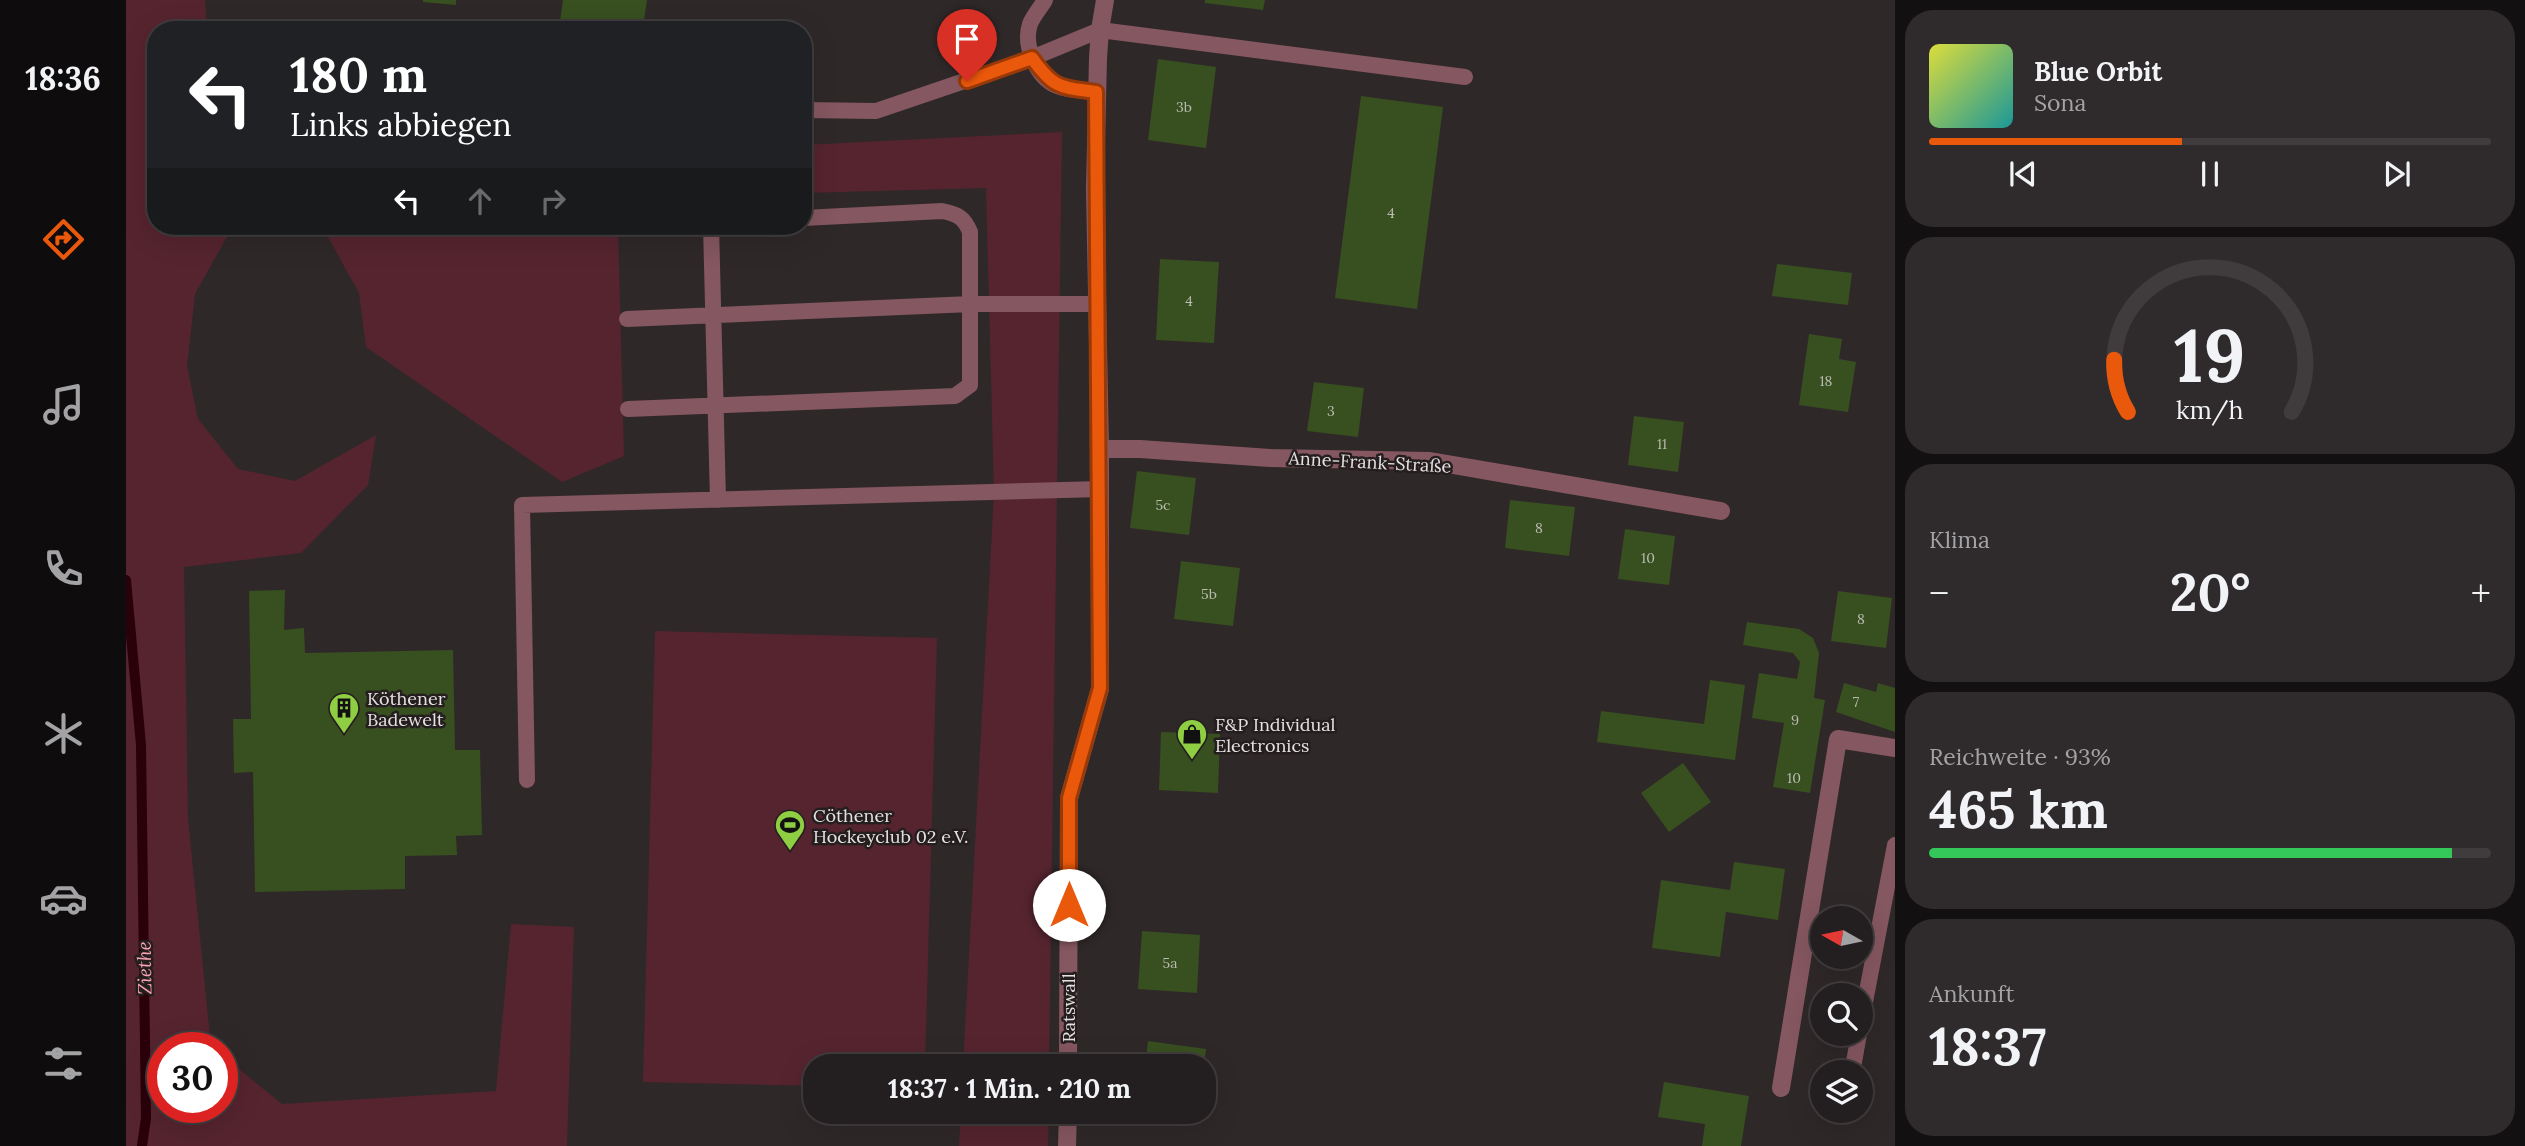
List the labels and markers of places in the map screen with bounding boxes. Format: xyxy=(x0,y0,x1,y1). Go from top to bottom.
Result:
pin xyxy=(937,9,997,81)
place label: Köthener Badewelt xyxy=(367,687,446,731)
building icon: Köthener Badewelt xyxy=(327,691,361,735)
place label: F&P Individual Electronics xyxy=(1215,713,1336,757)
shop icon: F&P Individual Electronics xyxy=(1175,717,1209,761)
place label: Cöthener Hockeyclub 02 e.V. xyxy=(813,804,968,848)
sports icon: Cöthener Hockeyclub 02 e.V. xyxy=(773,808,807,852)

